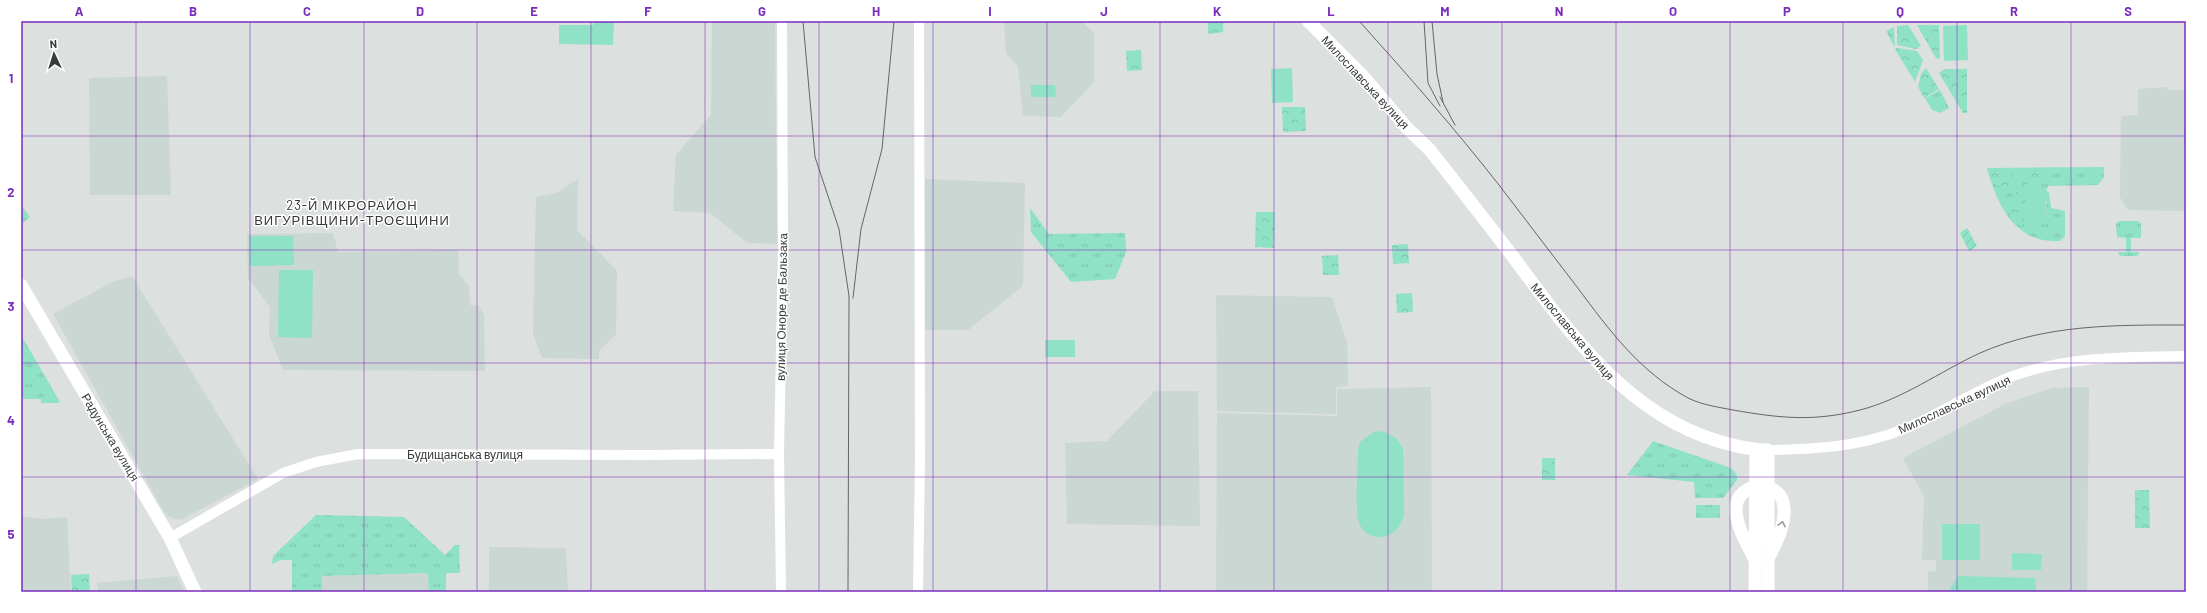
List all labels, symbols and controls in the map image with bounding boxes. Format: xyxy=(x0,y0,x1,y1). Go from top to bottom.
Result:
text: A xyxy=(75,3,84,19)
text: B xyxy=(189,3,197,19)
text: C xyxy=(303,3,311,19)
text: D xyxy=(416,3,424,19)
text: E xyxy=(530,3,538,19)
text: F xyxy=(644,3,652,19)
text: G xyxy=(758,3,766,19)
text: H xyxy=(872,3,880,19)
text: I xyxy=(988,3,992,19)
text: J xyxy=(1100,3,1108,19)
text: K xyxy=(1213,3,1221,19)
text: L xyxy=(1327,3,1335,19)
text: M xyxy=(1440,3,1450,19)
text: N xyxy=(1555,3,1563,19)
text: O xyxy=(1669,3,1677,19)
text: P xyxy=(1783,3,1791,19)
text: Q xyxy=(1896,3,1904,19)
text: R xyxy=(2010,3,2018,19)
text: S xyxy=(2124,3,2132,19)
street label: Милославська вулиця xyxy=(1318,33,1413,132)
north arrow xyxy=(34,34,74,74)
text: N xyxy=(49,37,57,50)
text: 1 xyxy=(9,70,13,86)
text: 2 xyxy=(7,184,15,200)
district label: 23-Й МІКРОРАЙОН ВИГУРІВЩИНИ-ТРОЄЩИНИ xyxy=(254,197,450,228)
street label: вулиця Оноре де Бальзака xyxy=(773,233,790,381)
street label: Милославська вулиця xyxy=(1528,280,1618,383)
text: 3 xyxy=(7,298,15,314)
street label: Милославська вулиця xyxy=(1896,372,2013,437)
street label: Радунська вулиця xyxy=(78,391,143,484)
text: 4 xyxy=(7,412,15,428)
street label: Будищанська вулиця xyxy=(407,447,523,462)
one-way arrow xyxy=(1777,520,1786,527)
text: 5 xyxy=(7,526,15,542)

